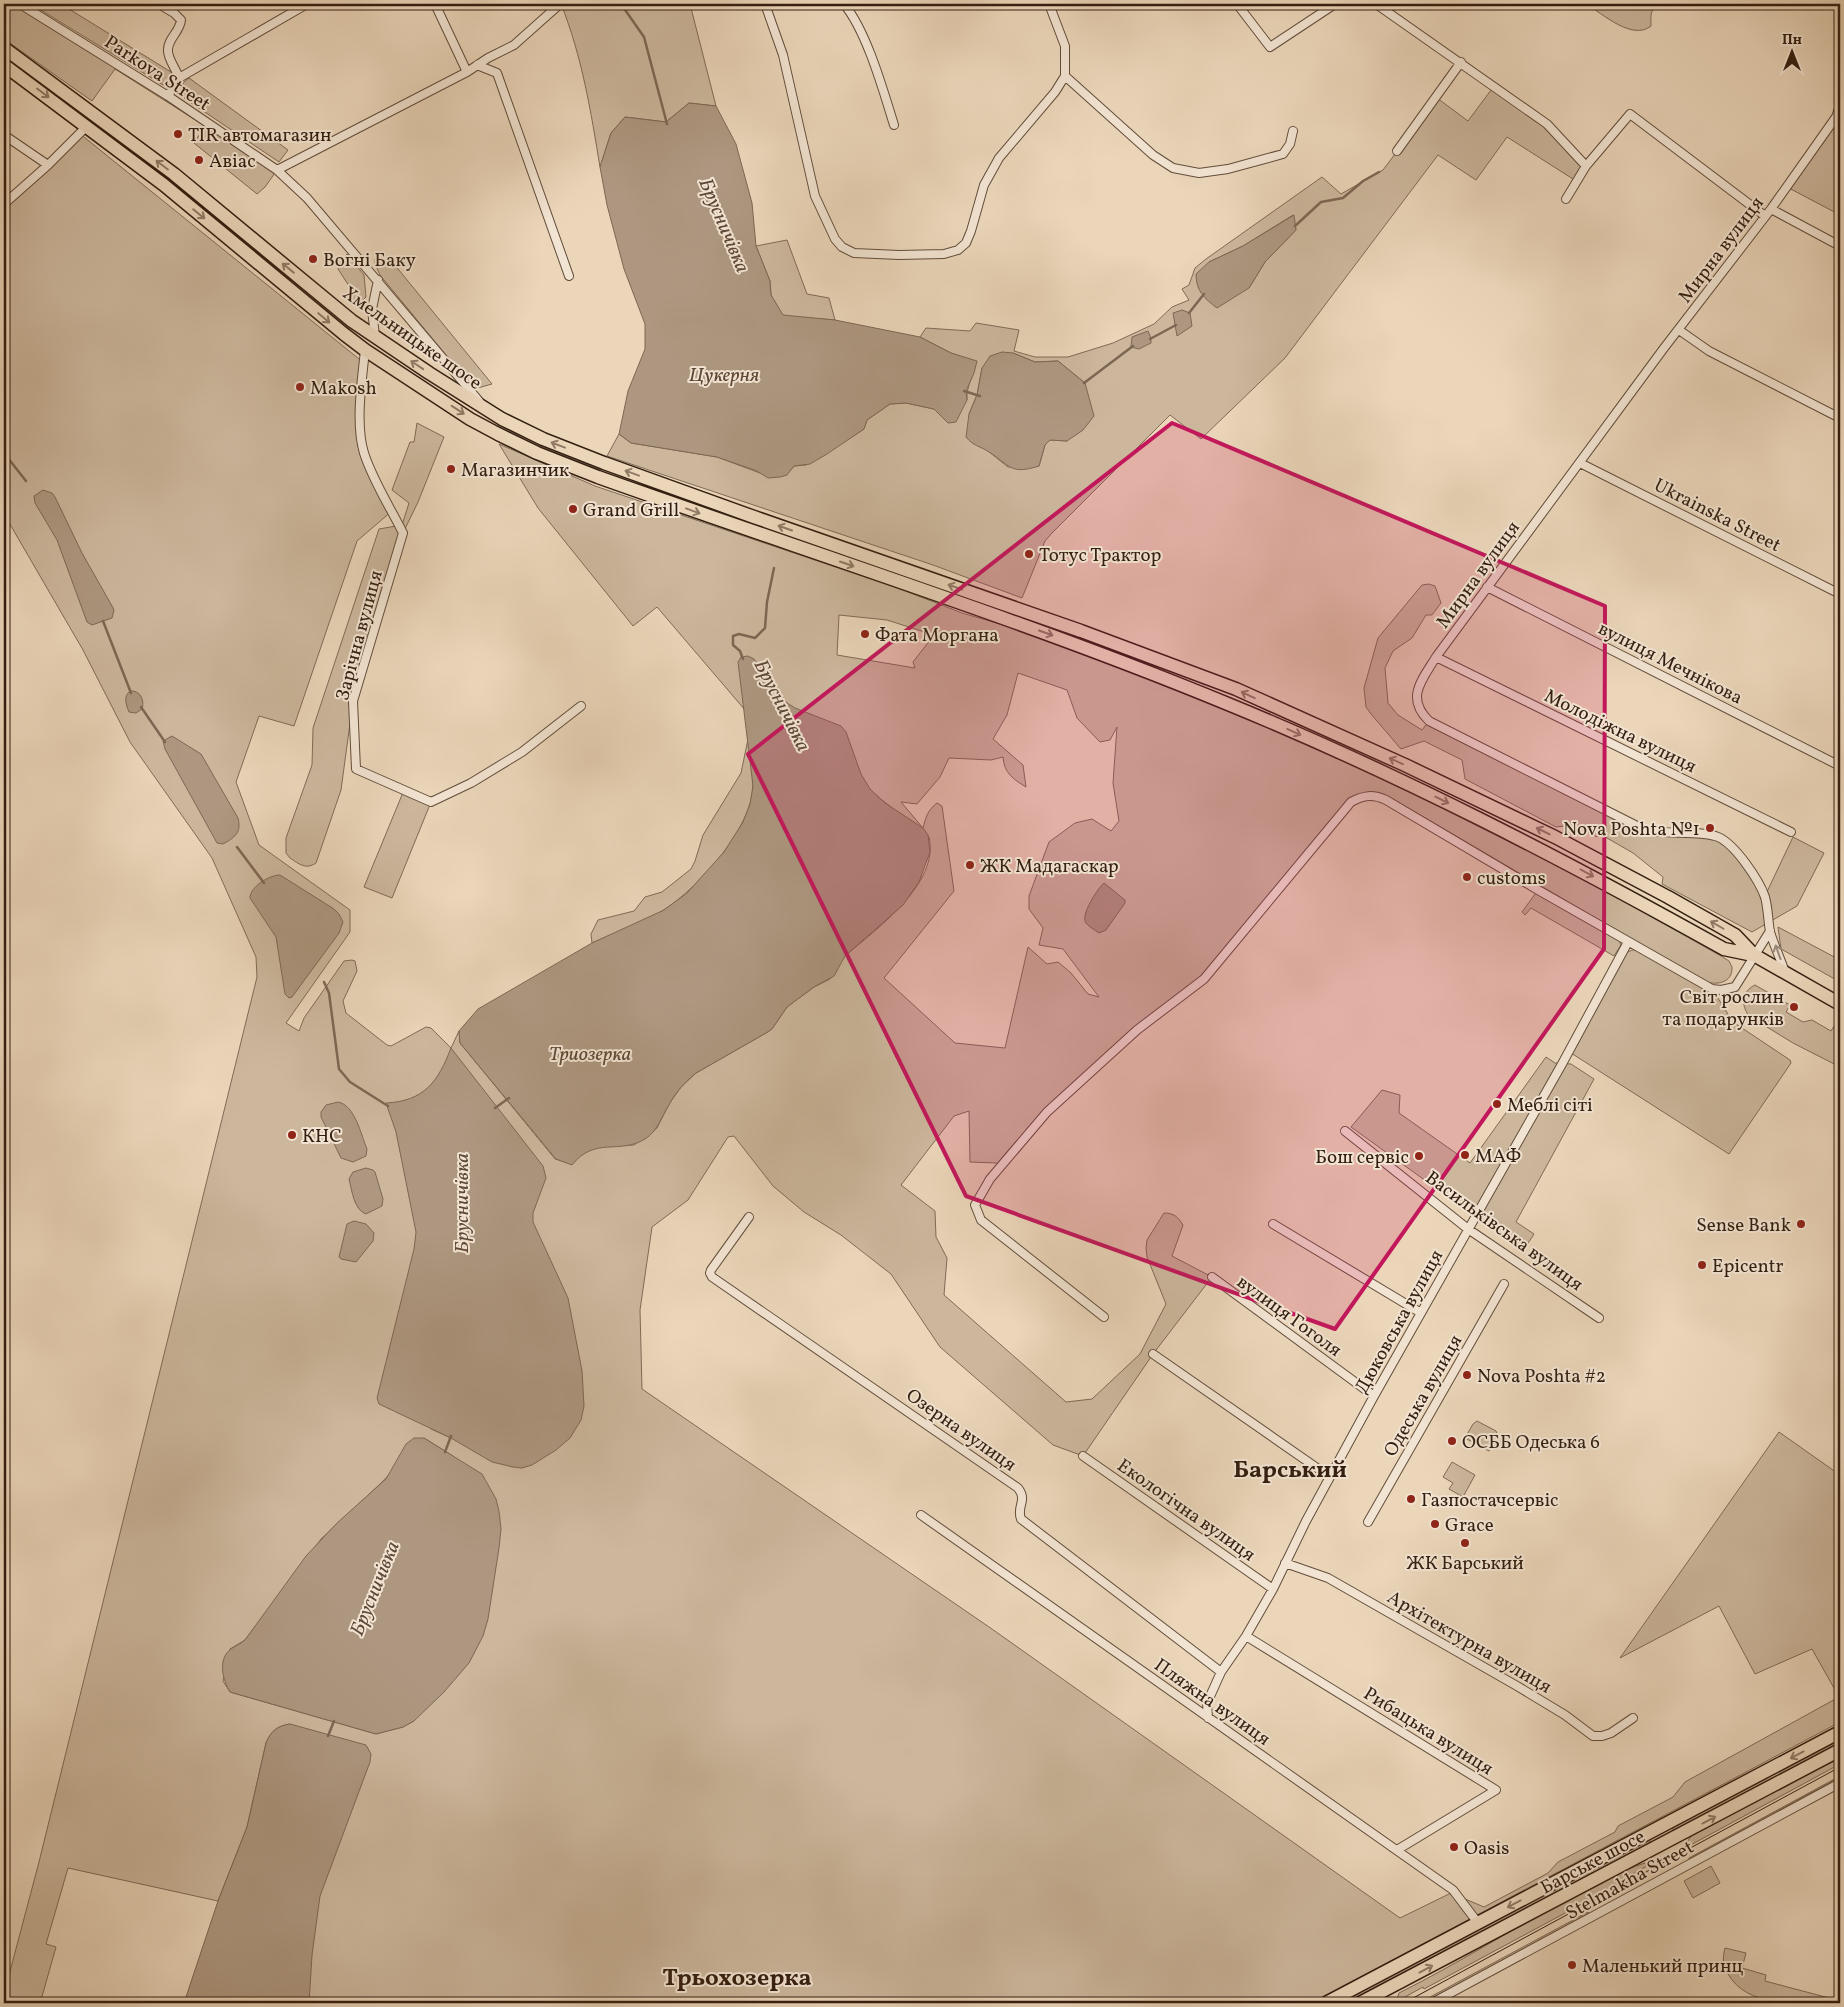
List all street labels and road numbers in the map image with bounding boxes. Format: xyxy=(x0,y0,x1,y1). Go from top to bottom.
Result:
street label: Parkova Street xyxy=(99,30,215,118)
street label: Мирна вулиця xyxy=(1673,192,1770,309)
street label: Хмельницьке шосе xyxy=(337,281,487,396)
street label: Ukrainska Street xyxy=(1649,473,1785,559)
street label: Мирна вулиця xyxy=(1431,516,1527,634)
street label: Зарічна вулиця xyxy=(330,567,390,703)
street label: вулиця Мечнікова xyxy=(1593,616,1747,711)
street label: Молодіжна вулиця xyxy=(1540,684,1701,780)
street label: Васильківська вулиця xyxy=(1419,1165,1588,1298)
street label: Дюковська вулиця xyxy=(1349,1245,1450,1399)
street label: вулиця Гоголя xyxy=(1231,1270,1347,1364)
street label: Одеська вулиця xyxy=(1378,1330,1469,1462)
street label: Озерна вулиця xyxy=(901,1383,1021,1478)
street label: Екологічна вулиця xyxy=(1112,1453,1260,1568)
street label: Архітектурна вулиця xyxy=(1382,1585,1556,1701)
street label: Пляжна вулиця xyxy=(1148,1653,1275,1752)
street label: Рибацька вулиця xyxy=(1358,1681,1498,1782)
street label: Барське шосе xyxy=(1536,1824,1650,1901)
street label: Stelmakha Street xyxy=(1561,1835,1699,1927)

